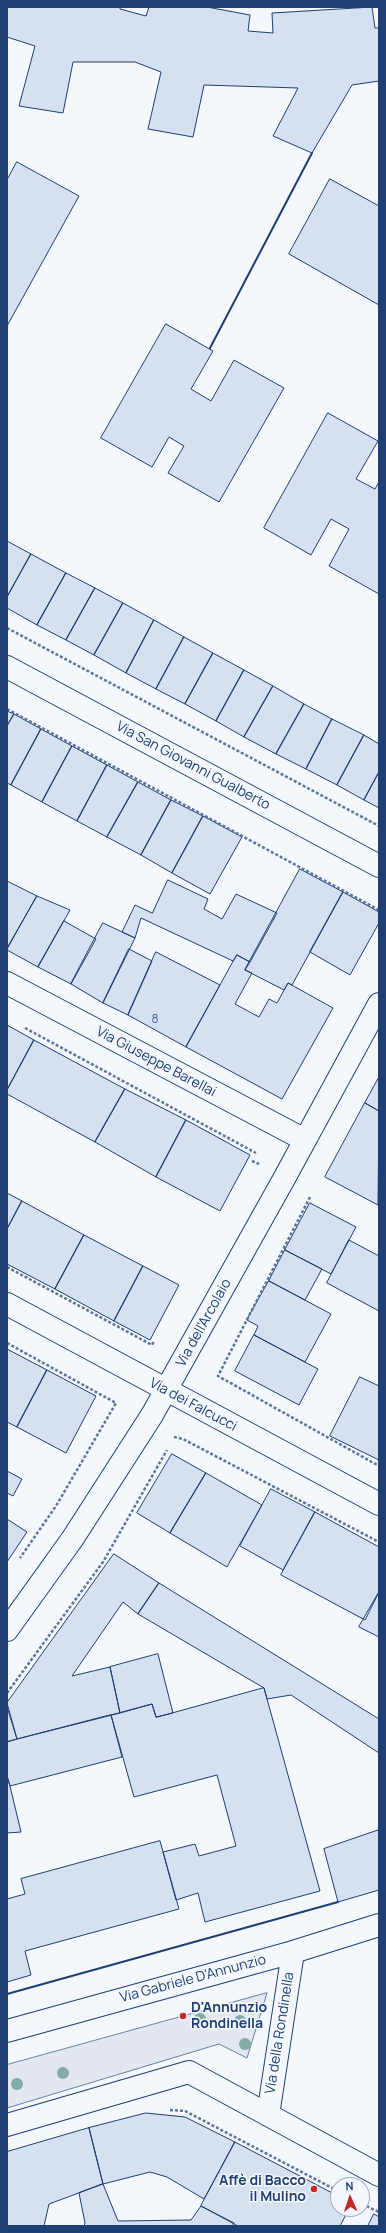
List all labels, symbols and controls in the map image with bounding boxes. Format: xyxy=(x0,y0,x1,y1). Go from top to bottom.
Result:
street label: Via San Giovanni Gualberto xyxy=(113,718,273,814)
house number: 8 xyxy=(152,1013,158,1027)
street label: Via Giuseppe Barellai xyxy=(93,1023,219,1101)
street label: Via dell'Arcolaio xyxy=(173,1276,235,1370)
street label: Via dei Falcucci xyxy=(146,1375,240,1435)
street label: Via Gabriele D'Annunzio xyxy=(118,1951,268,2007)
street label: Via della Rondinella xyxy=(262,1971,298,2095)
place label: D'Annunzio Rondinella xyxy=(191,2000,267,2032)
marker: D'Annunzio Rondinella xyxy=(178,2011,188,2021)
place label: Affè di Bacco il Mulino xyxy=(219,2173,306,2206)
north arrow xyxy=(330,2177,370,2217)
text: N xyxy=(345,2178,354,2193)
marker: Affè di Bacco il Mulino xyxy=(309,2184,319,2194)

